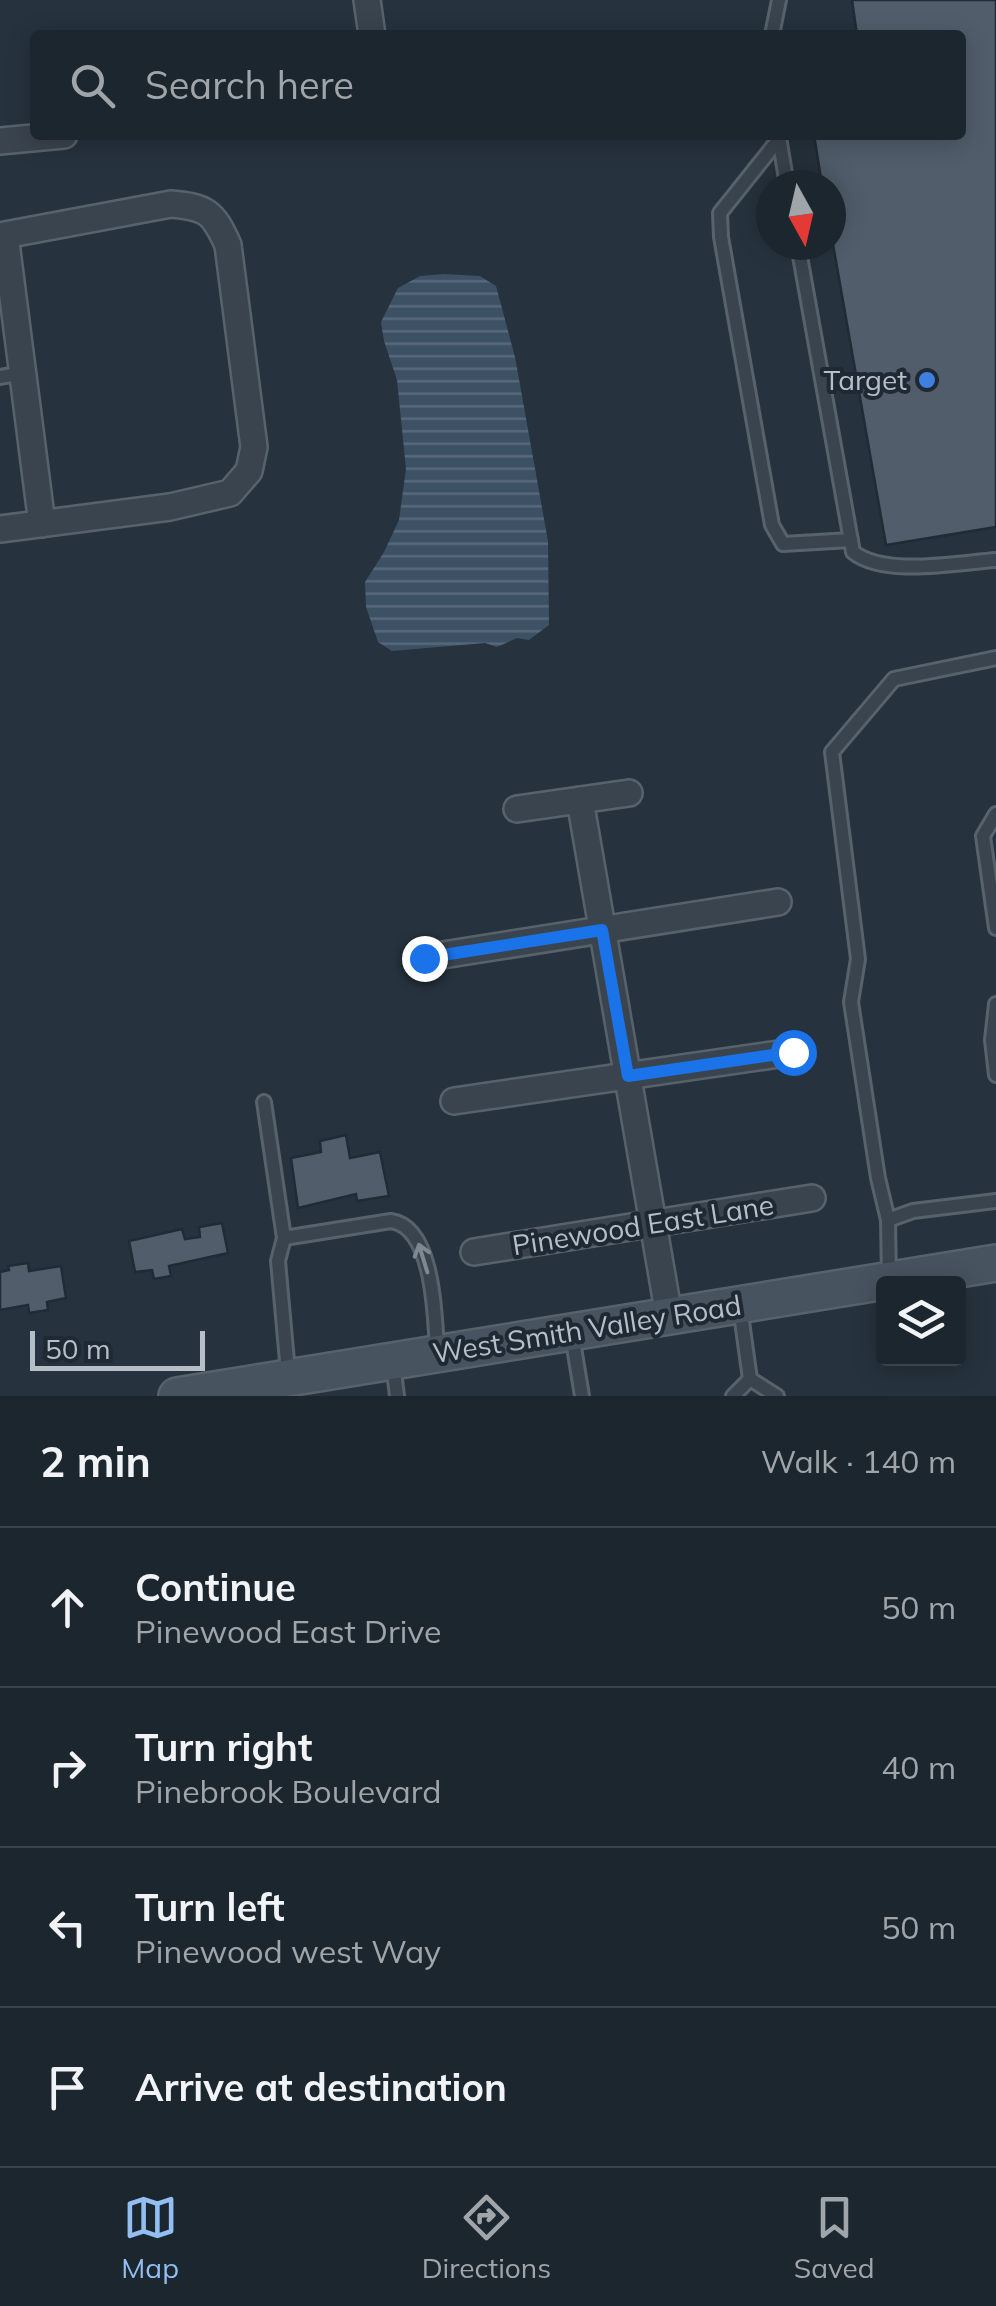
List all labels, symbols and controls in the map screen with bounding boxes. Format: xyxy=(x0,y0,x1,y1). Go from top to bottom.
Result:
search box xyxy=(30,30,966,140)
icon: search xyxy=(65,58,120,113)
text: Search here xyxy=(145,61,354,109)
north arrow xyxy=(756,170,846,260)
place label: Target xyxy=(824,362,907,397)
marker: Target xyxy=(916,369,938,391)
route end xyxy=(402,936,448,982)
route start xyxy=(771,1030,817,1076)
street label: Pinewood East Lane xyxy=(510,1187,776,1262)
one-way arrow xyxy=(413,1242,431,1274)
map controls xyxy=(876,1276,966,1366)
button: layers xyxy=(876,1276,966,1366)
street label: West Smith Valley Road xyxy=(430,1287,744,1370)
scale bar xyxy=(30,1326,205,1370)
text: 50 m xyxy=(45,1331,111,1366)
text: 2 min xyxy=(40,1435,151,1488)
text: Walk · 140 m xyxy=(761,1441,956,1481)
text: Continue xyxy=(135,1563,296,1611)
icon: ahead xyxy=(40,1580,95,1635)
text: 50 m xyxy=(881,1587,956,1627)
text: Pinewood East Drive xyxy=(135,1611,441,1651)
text: Turn right xyxy=(135,1723,312,1771)
icon: right xyxy=(40,1740,95,1795)
text: 40 m xyxy=(881,1747,956,1787)
text: Pinebrook Boulevard xyxy=(135,1771,441,1811)
text: Turn left xyxy=(135,1883,285,1931)
icon: left xyxy=(40,1900,95,1955)
text: 50 m xyxy=(881,1907,956,1947)
text: Pinewood west Way xyxy=(135,1931,441,1971)
icon: arrive xyxy=(40,2060,95,2115)
text: Arrive at destination xyxy=(135,2063,507,2111)
tab: Map xyxy=(121,2190,179,2285)
tab: Directions xyxy=(422,2190,551,2285)
tab: Saved xyxy=(794,2190,875,2285)

